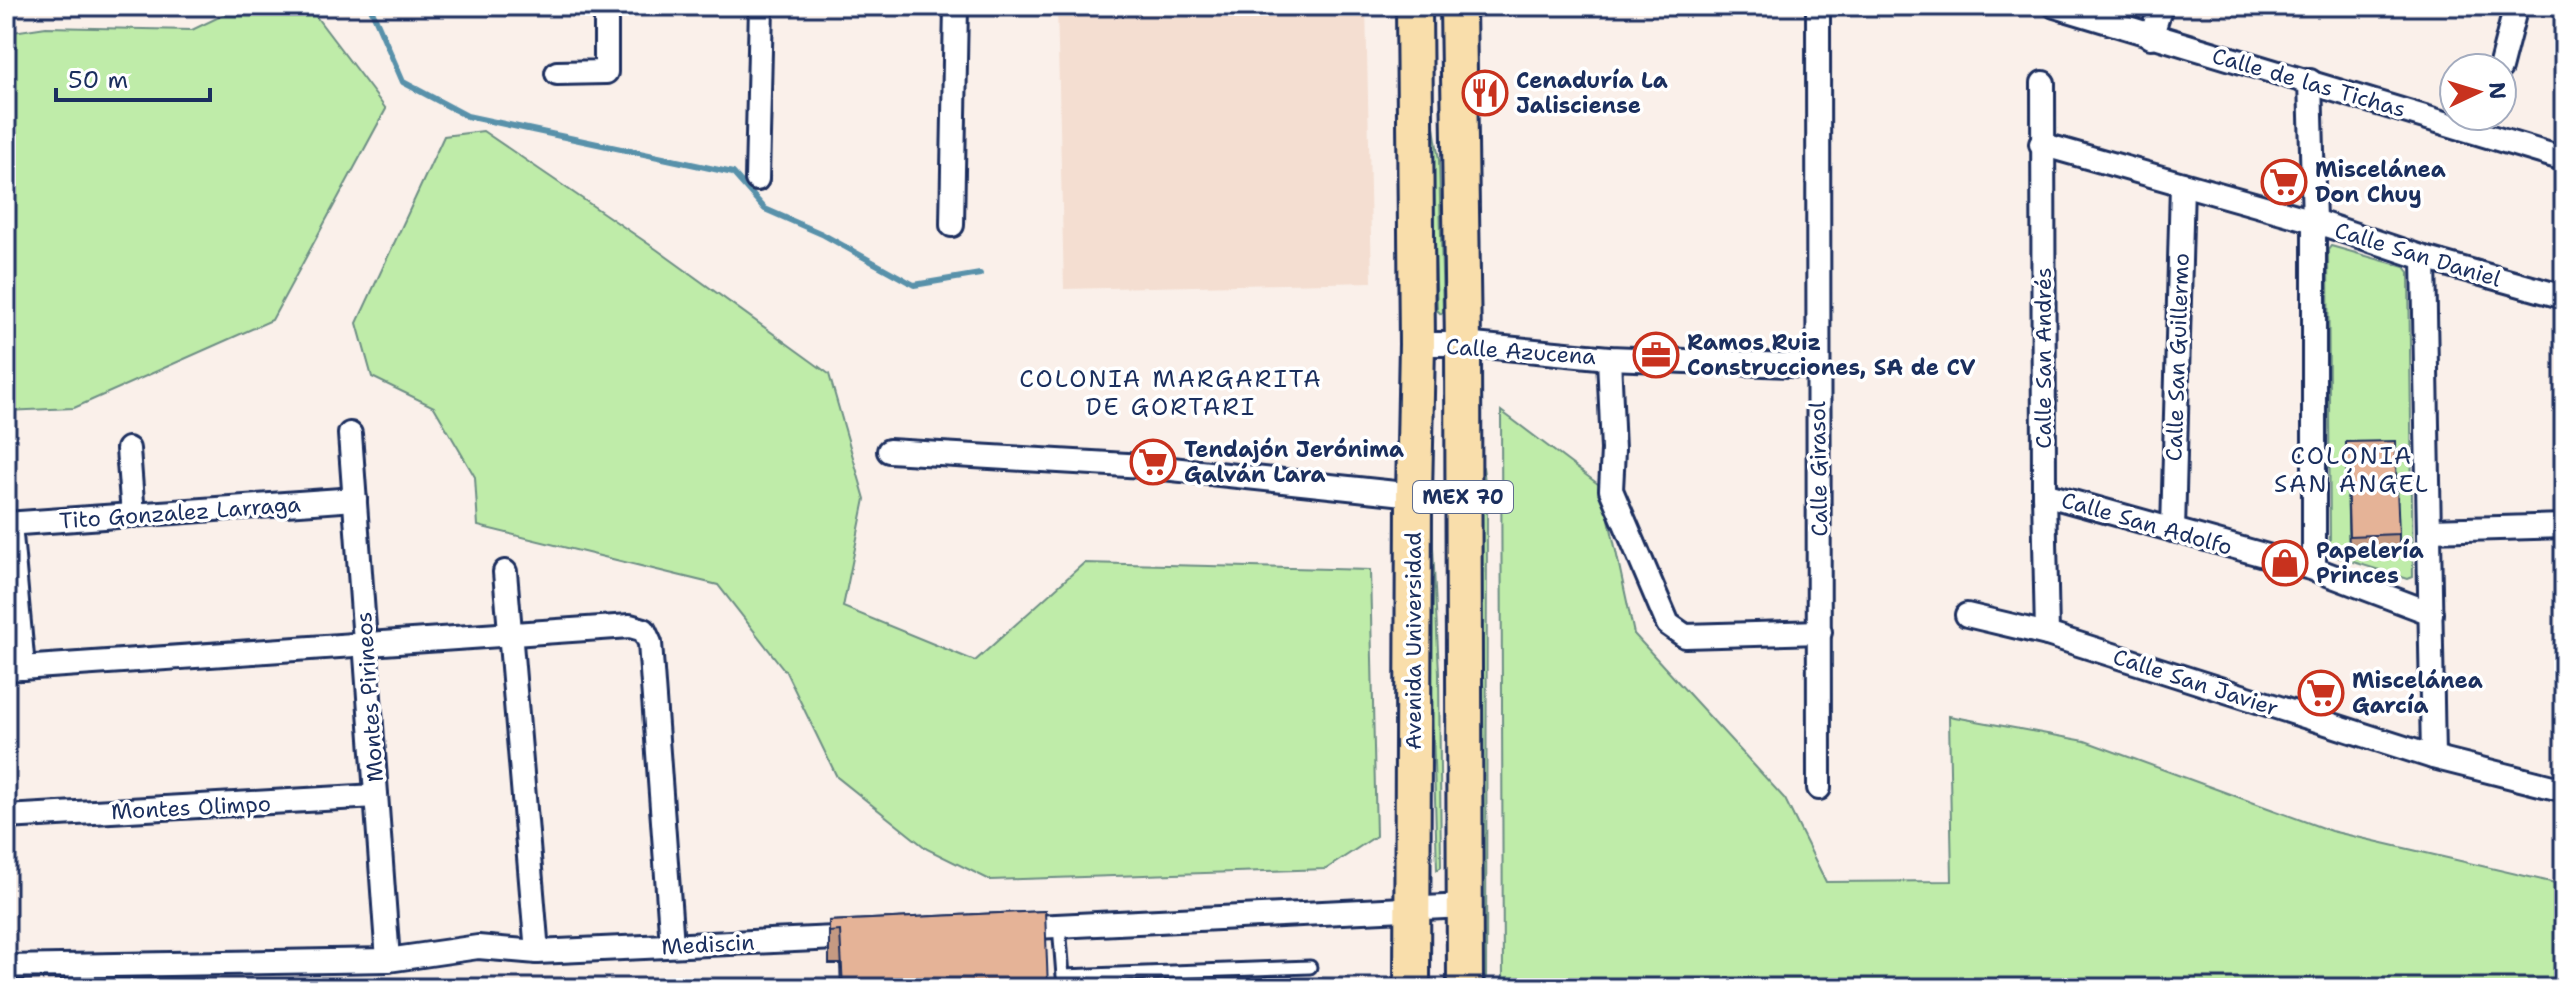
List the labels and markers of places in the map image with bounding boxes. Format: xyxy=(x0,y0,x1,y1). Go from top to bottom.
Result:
place label: Cenaduría La Jalisciense xyxy=(1516,66,1668,120)
restaurant icon: Cenaduría La Jalisciense xyxy=(1461,69,1509,117)
place label: Miscelánea Don Chuy xyxy=(2315,155,2446,209)
supermarket icon: Miscelánea Don Chuy xyxy=(2260,158,2308,206)
place label: Ramos Ruiz Construcciones, SA de CV xyxy=(1687,328,1976,382)
office icon: Ramos Ruiz Construcciones, SA de CV xyxy=(1632,331,1680,379)
place label: Tendajón Jerónima Galván Lara xyxy=(1184,435,1404,489)
supermarket icon: Tendajón Jerónima Galván Lara xyxy=(1129,438,1177,486)
place label: Papelería Princes xyxy=(2316,536,2424,590)
shop icon: Papelería Princes xyxy=(2261,539,2309,587)
place label: Miscelánea García xyxy=(2352,666,2483,720)
supermarket icon: Miscelánea García xyxy=(2297,669,2345,717)

